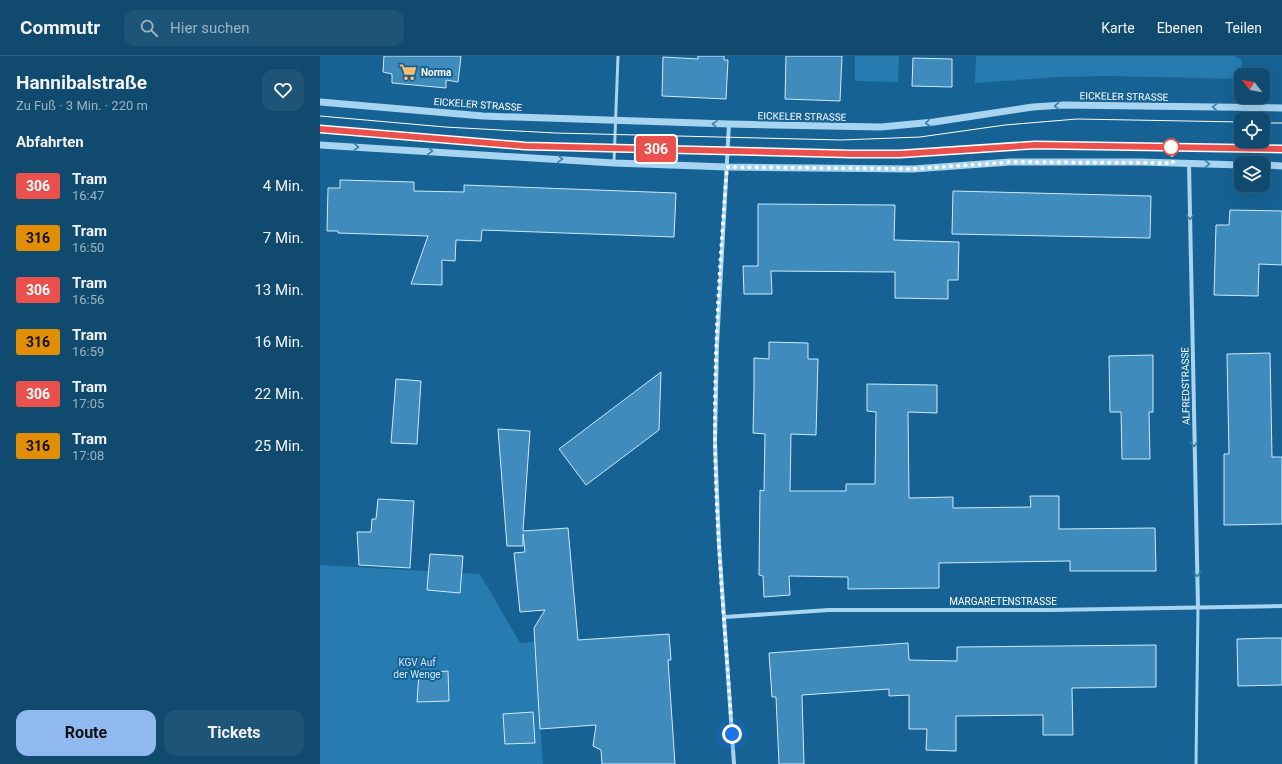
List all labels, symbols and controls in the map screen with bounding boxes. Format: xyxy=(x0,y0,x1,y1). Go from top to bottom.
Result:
search box xyxy=(124,10,404,46)
text: Commutr xyxy=(20,16,100,39)
icon: search xyxy=(138,17,160,39)
text: Hier suchen xyxy=(170,19,250,37)
text: Karte xyxy=(1101,20,1135,36)
text: Ebenen xyxy=(1157,20,1203,36)
text: Teilen xyxy=(1225,20,1262,36)
supermarket icon: Norma xyxy=(398,62,418,82)
place label: Norma xyxy=(421,67,452,78)
north arrow xyxy=(1234,68,1270,104)
map controls xyxy=(1234,68,1270,192)
button: heart xyxy=(262,69,304,111)
text: Hannibalstraße xyxy=(16,71,147,94)
street label: EICKELER STRASSE xyxy=(1080,90,1169,103)
street label: EICKELER STRASSE xyxy=(433,96,523,113)
text: Zu Fuß · 3 Min. · 220 m xyxy=(16,98,148,113)
one-way arrow xyxy=(1054,101,1060,110)
one-way arrow xyxy=(1212,103,1218,111)
street label: EICKELER STRASSE xyxy=(758,110,847,123)
button: locate xyxy=(1234,112,1270,148)
one-way arrow xyxy=(925,118,931,127)
one-way arrow xyxy=(711,119,718,128)
text: Abfahrten xyxy=(16,133,84,151)
line badge: 306 xyxy=(633,136,679,162)
unlabelled marker xyxy=(1162,138,1180,156)
text: 306 xyxy=(644,141,668,157)
one-way arrow xyxy=(353,143,359,151)
one-way arrow xyxy=(427,147,433,156)
one-way arrow xyxy=(557,155,563,164)
button: layers xyxy=(1234,156,1270,192)
one-way arrow xyxy=(1204,160,1210,168)
text: Tram xyxy=(72,170,107,188)
text: 4 Min. xyxy=(263,177,304,195)
text: 306 xyxy=(26,178,50,194)
text: 16:47 xyxy=(72,188,104,203)
one-way arrow xyxy=(1186,214,1194,220)
text: Tram xyxy=(72,222,107,240)
text: 7 Min. xyxy=(263,229,304,247)
text: 316 xyxy=(26,230,50,246)
text: 16:50 xyxy=(72,240,104,255)
text: Tram xyxy=(72,274,107,292)
text: 13 Min. xyxy=(254,281,304,299)
text: 306 xyxy=(26,282,50,298)
text: 16:56 xyxy=(72,292,104,307)
text: Tram xyxy=(72,326,107,344)
text: 16 Min. xyxy=(254,333,304,351)
text: 316 xyxy=(26,334,50,350)
text: 16:59 xyxy=(72,344,104,359)
street label: ALFREDSTRASSE xyxy=(1179,347,1192,425)
text: Tram xyxy=(72,378,107,396)
text: 22 Min. xyxy=(254,385,304,403)
text: 306 xyxy=(26,386,50,402)
text: 17:05 xyxy=(72,396,104,411)
text: Tram xyxy=(72,430,107,448)
text: 25 Min. xyxy=(254,437,304,455)
text: 316 xyxy=(26,438,50,454)
one-way arrow xyxy=(1190,441,1199,447)
text: 17:08 xyxy=(72,448,104,463)
one-way arrow xyxy=(1193,571,1201,577)
street label: MARGARETENSTRASSE xyxy=(949,596,1057,607)
park label: KGV Auf der Wenge xyxy=(393,657,441,680)
button: Route xyxy=(16,710,156,756)
button: Tickets xyxy=(164,710,304,756)
your location xyxy=(722,724,742,744)

